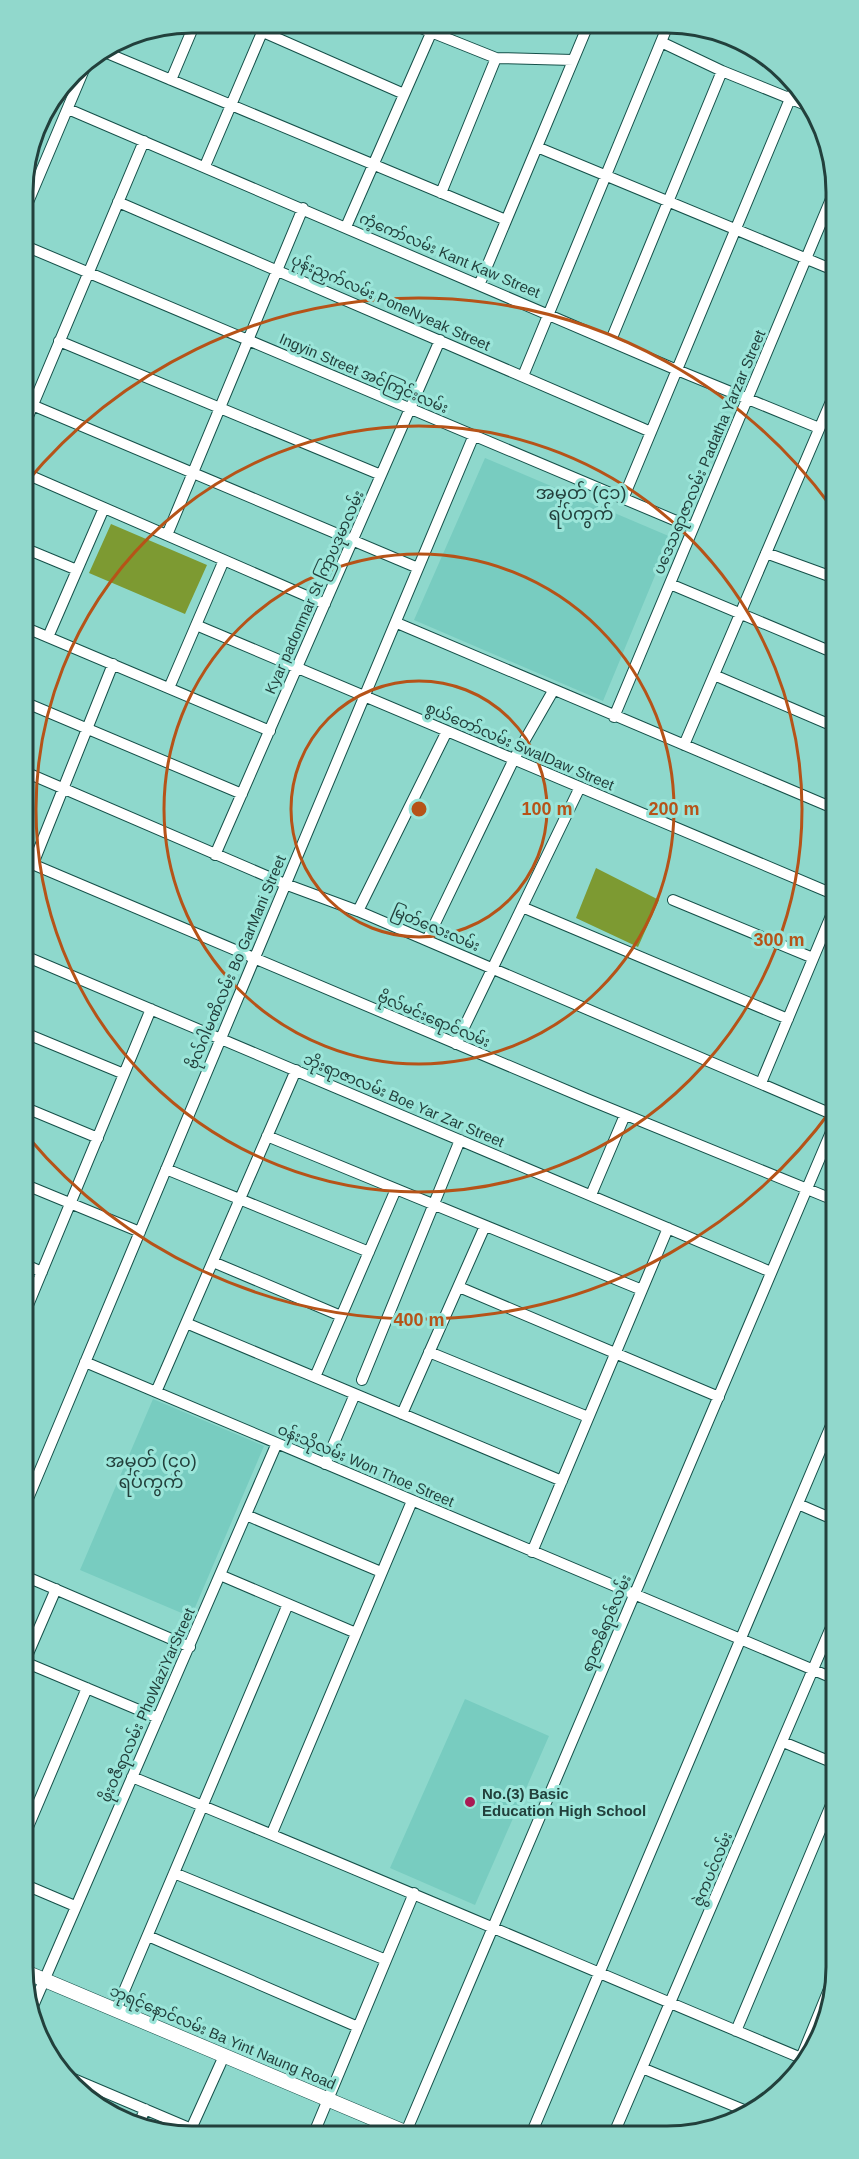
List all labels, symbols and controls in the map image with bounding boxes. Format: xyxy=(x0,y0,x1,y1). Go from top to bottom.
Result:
street label: ကံ့ကော်လမ်း Kant Kaw Street xyxy=(356,208,544,303)
street label: ပုန်းညှက်လမ်း PoneNyeak Street xyxy=(287,249,494,358)
street label: ပဒေသရာဇာလမ်း Padatha Yarzar Street xyxy=(649,326,772,578)
street label: Ingyin Street အင်ကြင်းလမ်း xyxy=(276,329,451,420)
district label: အမှတ် (၄၁) ရပ်ကွက် xyxy=(536,480,626,529)
street label: Kyar padonmar St ကြာပဒုမာလမ်း xyxy=(260,487,370,698)
street label: စွယ်တော်လမ်း SwalDaw Street xyxy=(422,698,618,797)
centre of rings xyxy=(409,799,429,819)
text: 100 m xyxy=(521,799,573,819)
text: 200 m xyxy=(648,799,700,819)
street label: ဗိုလ်ဂါမဏိလမ်း Bo GarMani Street xyxy=(182,851,293,1073)
street label: မြတ်လေးလမ်း xyxy=(388,901,483,958)
text: 300 m xyxy=(753,930,805,950)
street label: ဗိုလ်မင်းရောင်လမ်း xyxy=(374,987,493,1054)
street label: ဘိုးရာဇာလမ်း Boe Yar Zar Street xyxy=(300,1049,508,1154)
text: 400 m xyxy=(393,1310,445,1330)
street label: ဝန်းသိုလမ်း Won Thoe Street xyxy=(274,1419,458,1514)
district label: အမှတ် (၄၀) ရပ်ကွက် xyxy=(105,1448,197,1497)
street label: ရာဇာဓိရာဇ်လမ်း xyxy=(577,1571,638,1676)
street label: ဖိုးဝဇီရာလမ်း PhoWaziYarStreet xyxy=(95,1604,202,1806)
place label: No.(3) Basic Education High School xyxy=(482,1785,646,1819)
marker: No.(3) Basic Education High School xyxy=(463,1795,477,1809)
street label: ဇွဲကပင်လမ်း xyxy=(688,1829,738,1910)
street label: ဘုရင့်နောင်လမ်း Ba Yint Naung Road xyxy=(106,1981,339,2096)

